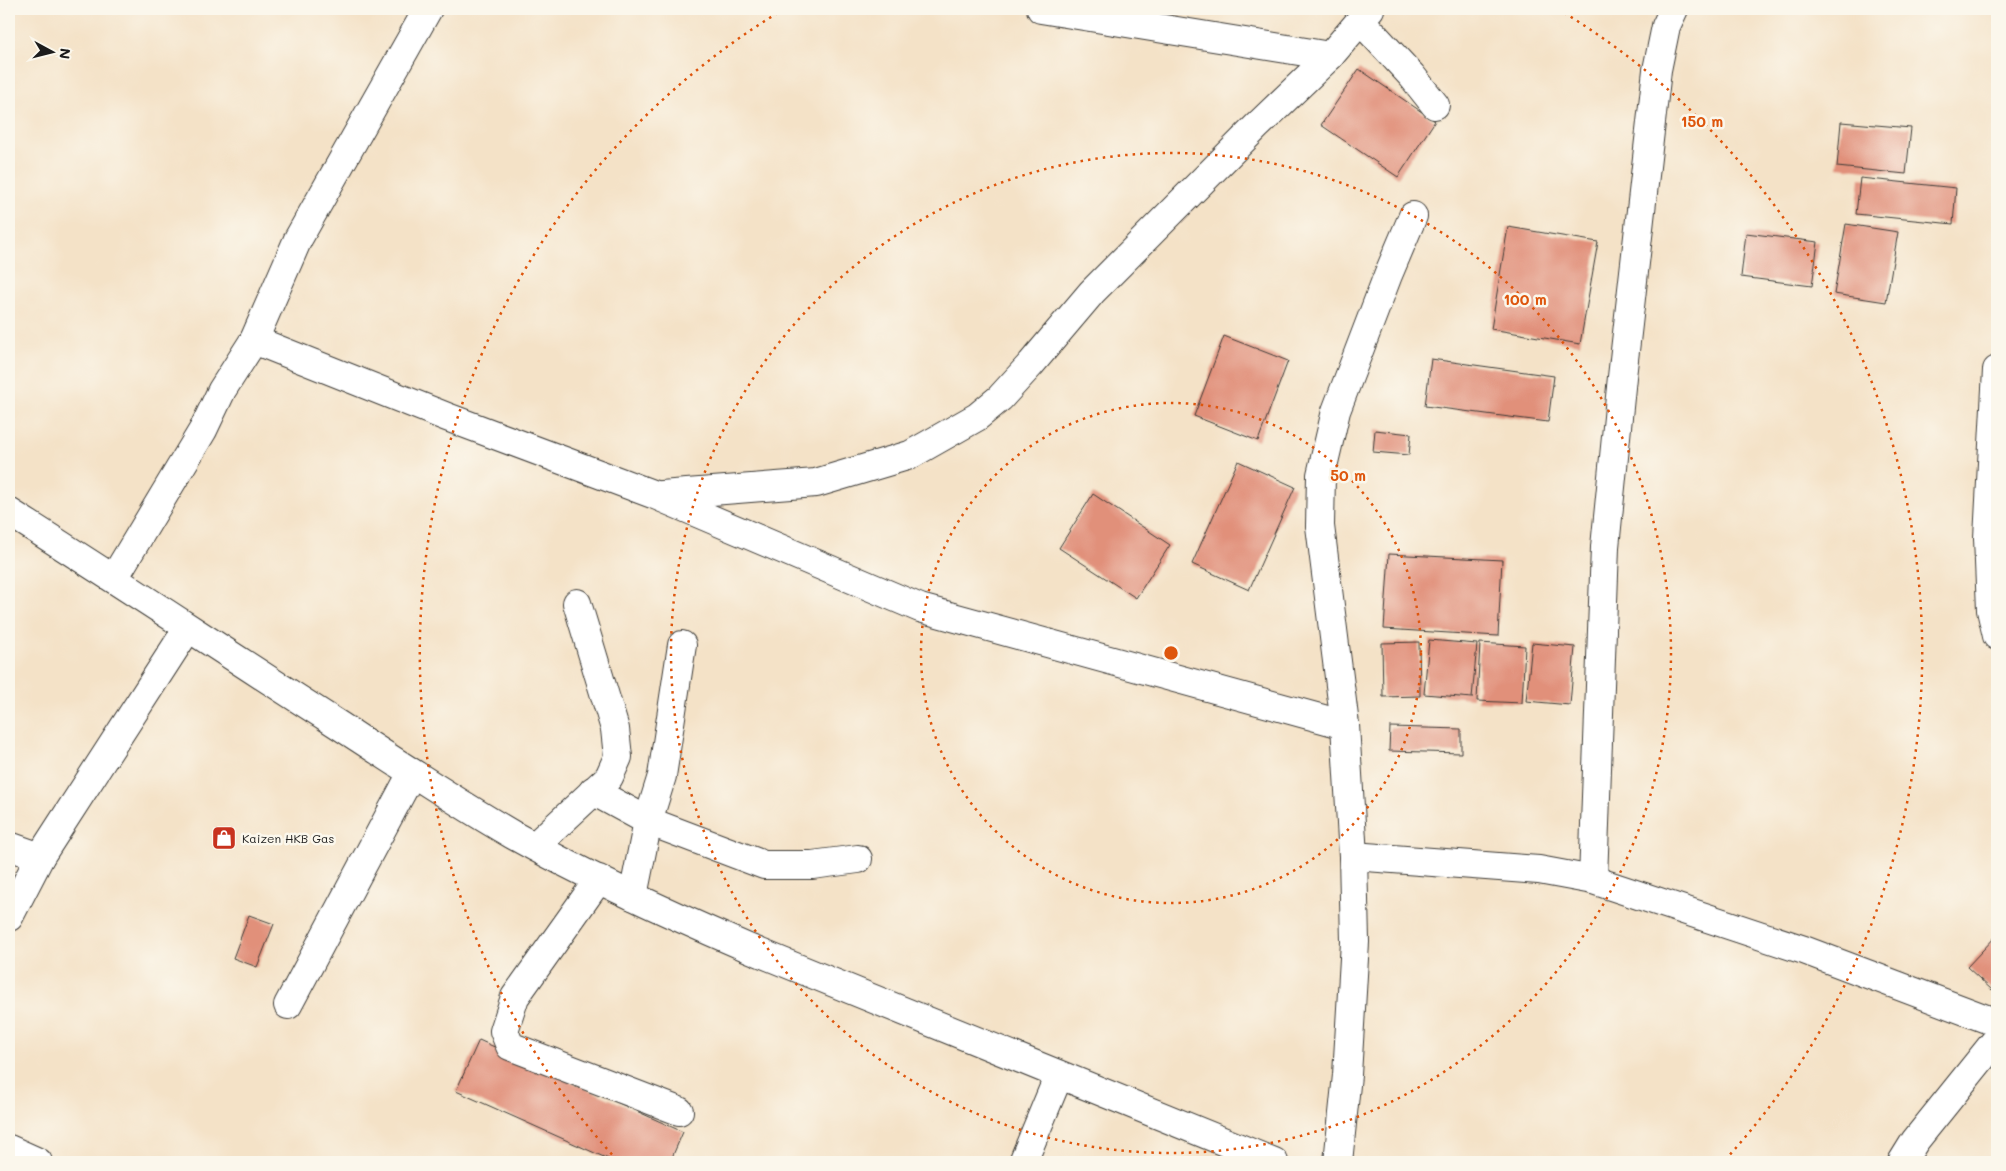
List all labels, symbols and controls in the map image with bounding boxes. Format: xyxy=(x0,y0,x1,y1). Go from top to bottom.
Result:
north arrow xyxy=(28,28,78,78)
text: N xyxy=(55,47,75,60)
text: 150 m xyxy=(1681,111,1723,131)
text: 100 m xyxy=(1503,289,1547,309)
text: 50 m xyxy=(1330,465,1366,485)
centre of rings xyxy=(1162,644,1180,662)
shop icon: Kaizen HKB Gas xyxy=(211,825,237,851)
place label: Kaizen HKB Gas xyxy=(242,830,335,846)

